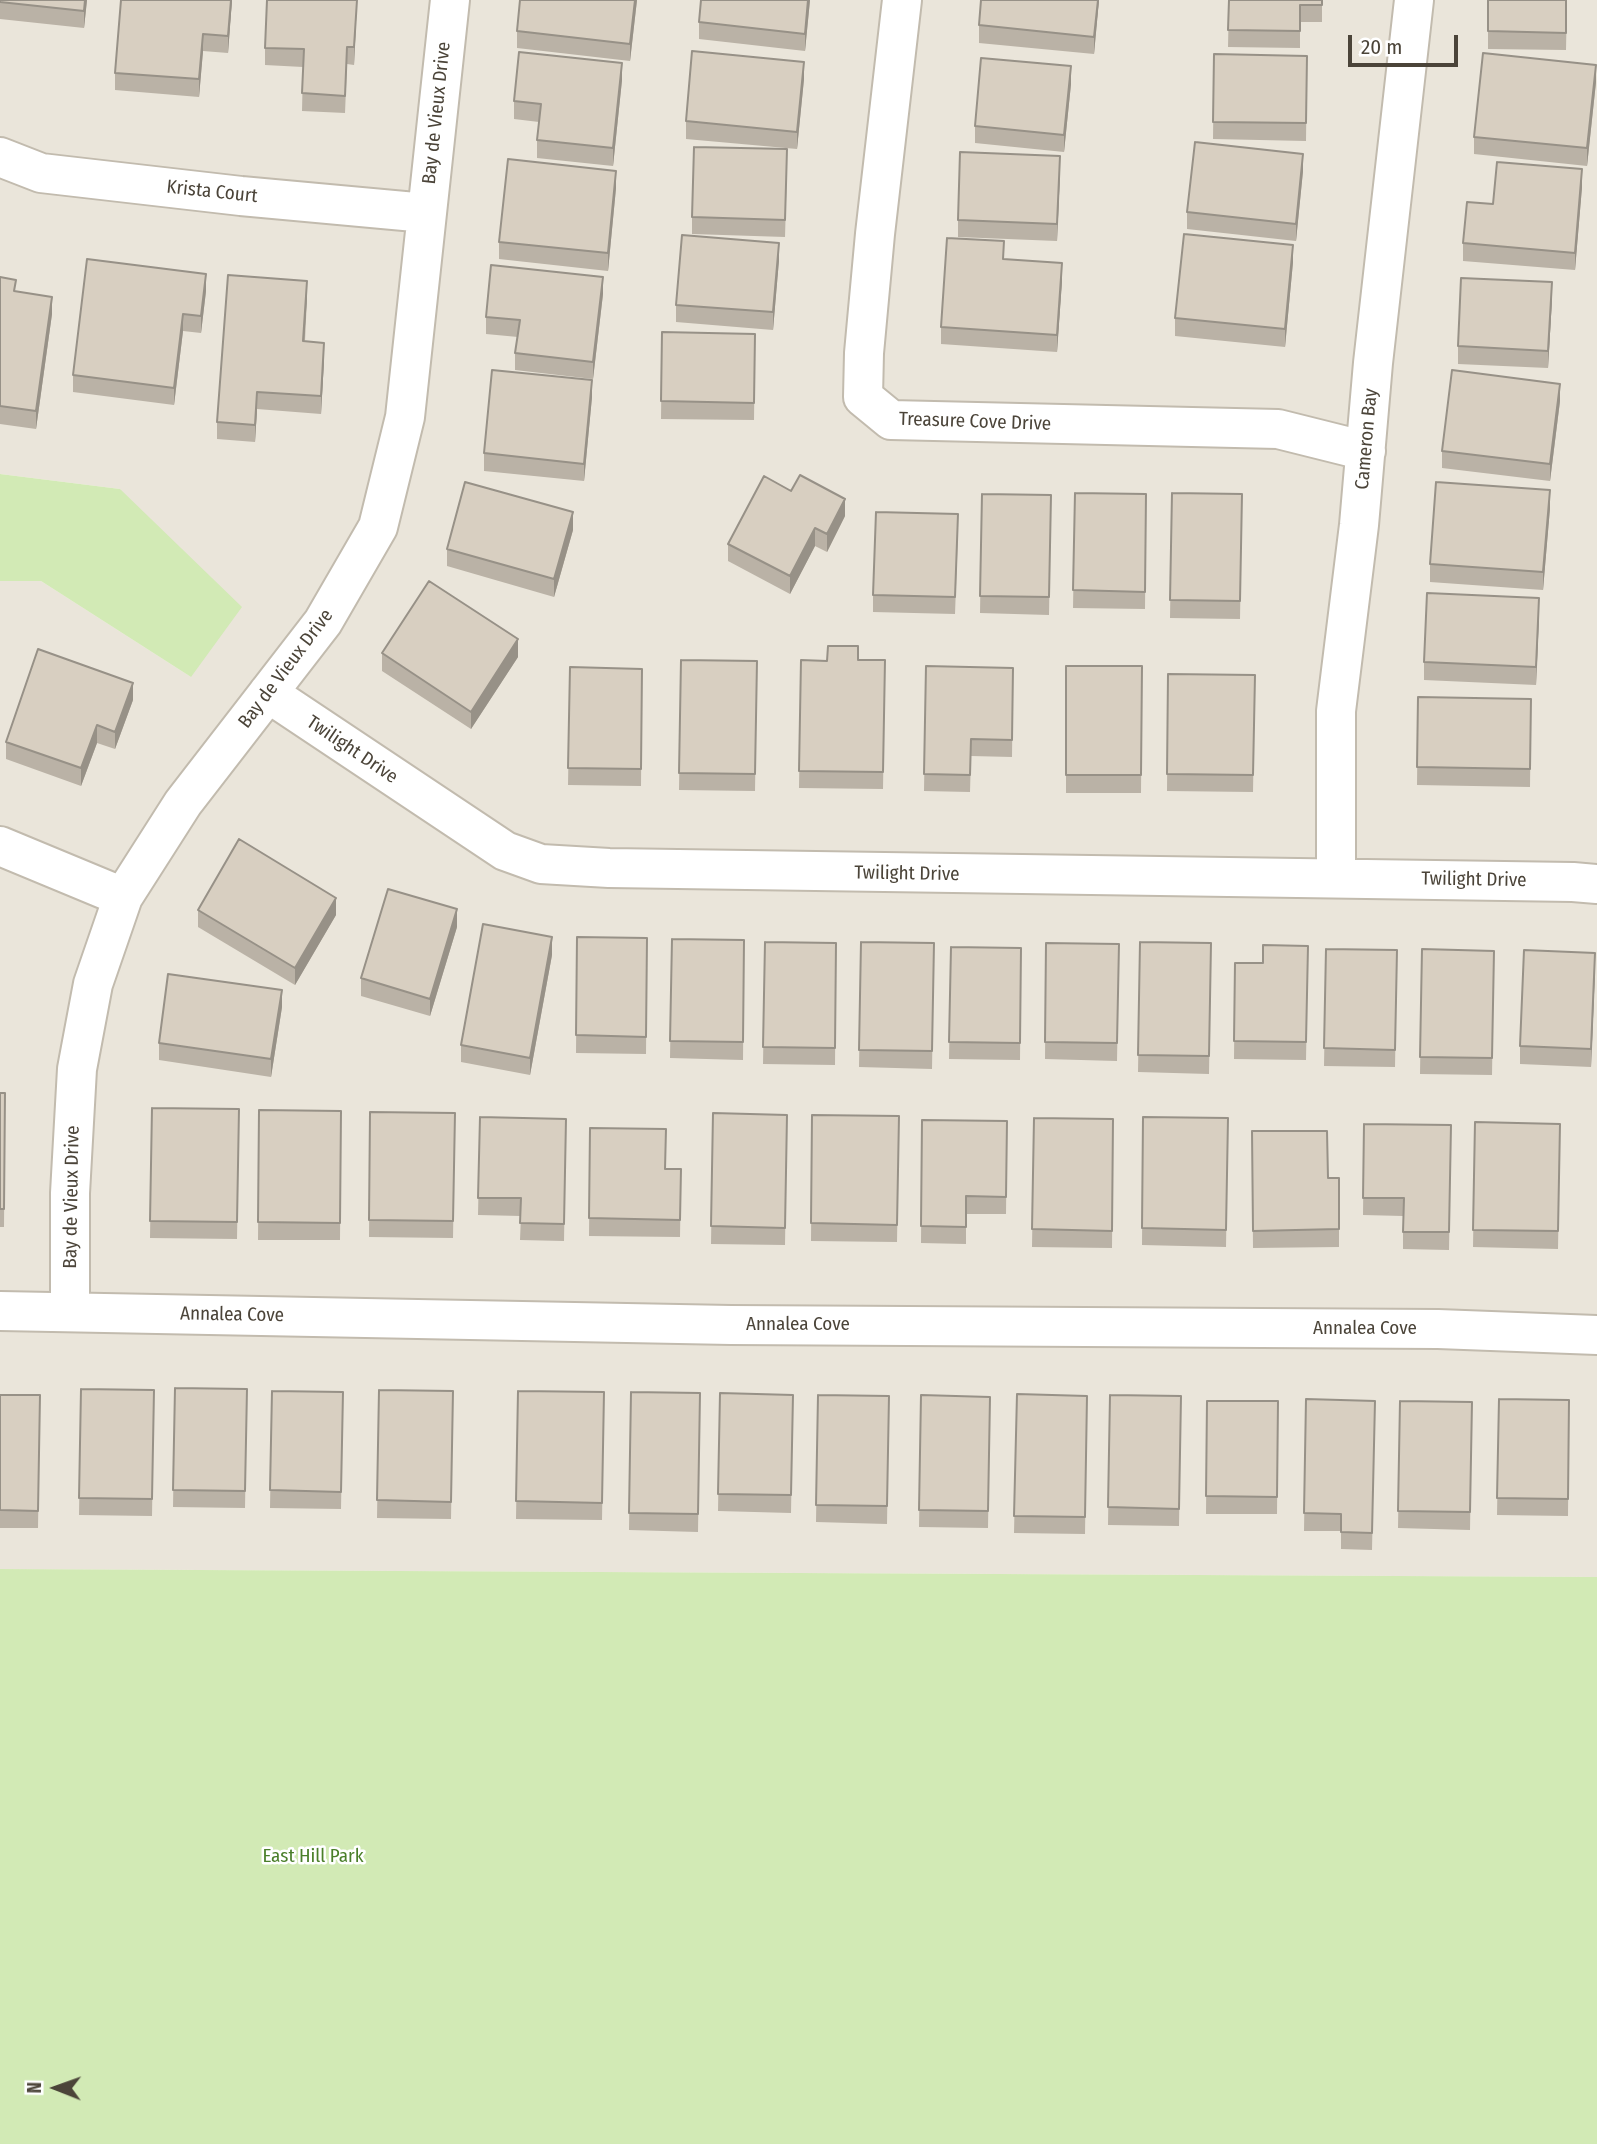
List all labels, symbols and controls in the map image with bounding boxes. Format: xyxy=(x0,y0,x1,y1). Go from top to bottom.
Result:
scale bar xyxy=(1352,21,1462,65)
text: 20 m xyxy=(1361,34,1402,60)
street label: Bay de Vieux Drive xyxy=(418,41,456,185)
street label: Krista Court xyxy=(165,176,259,208)
street label: Cameron Bay xyxy=(1351,388,1383,490)
street label: Treasure Cove Drive xyxy=(898,408,1052,436)
street label: Bay de Vieux Drive xyxy=(234,605,338,733)
street label: Twilight Drive xyxy=(302,711,402,789)
street label: Twilight Drive xyxy=(854,862,960,886)
street label: Twilight Drive xyxy=(1421,868,1527,892)
street label: Bay de Vieux Drive xyxy=(59,1125,85,1269)
street label: Annalea Cove xyxy=(180,1303,284,1327)
street label: Annalea Cove xyxy=(746,1314,850,1336)
street label: Annalea Cove xyxy=(1313,1318,1417,1340)
park label: East Hill Park xyxy=(262,1846,364,1868)
north arrow xyxy=(21,2053,91,2123)
text: N xyxy=(23,2082,46,2094)

